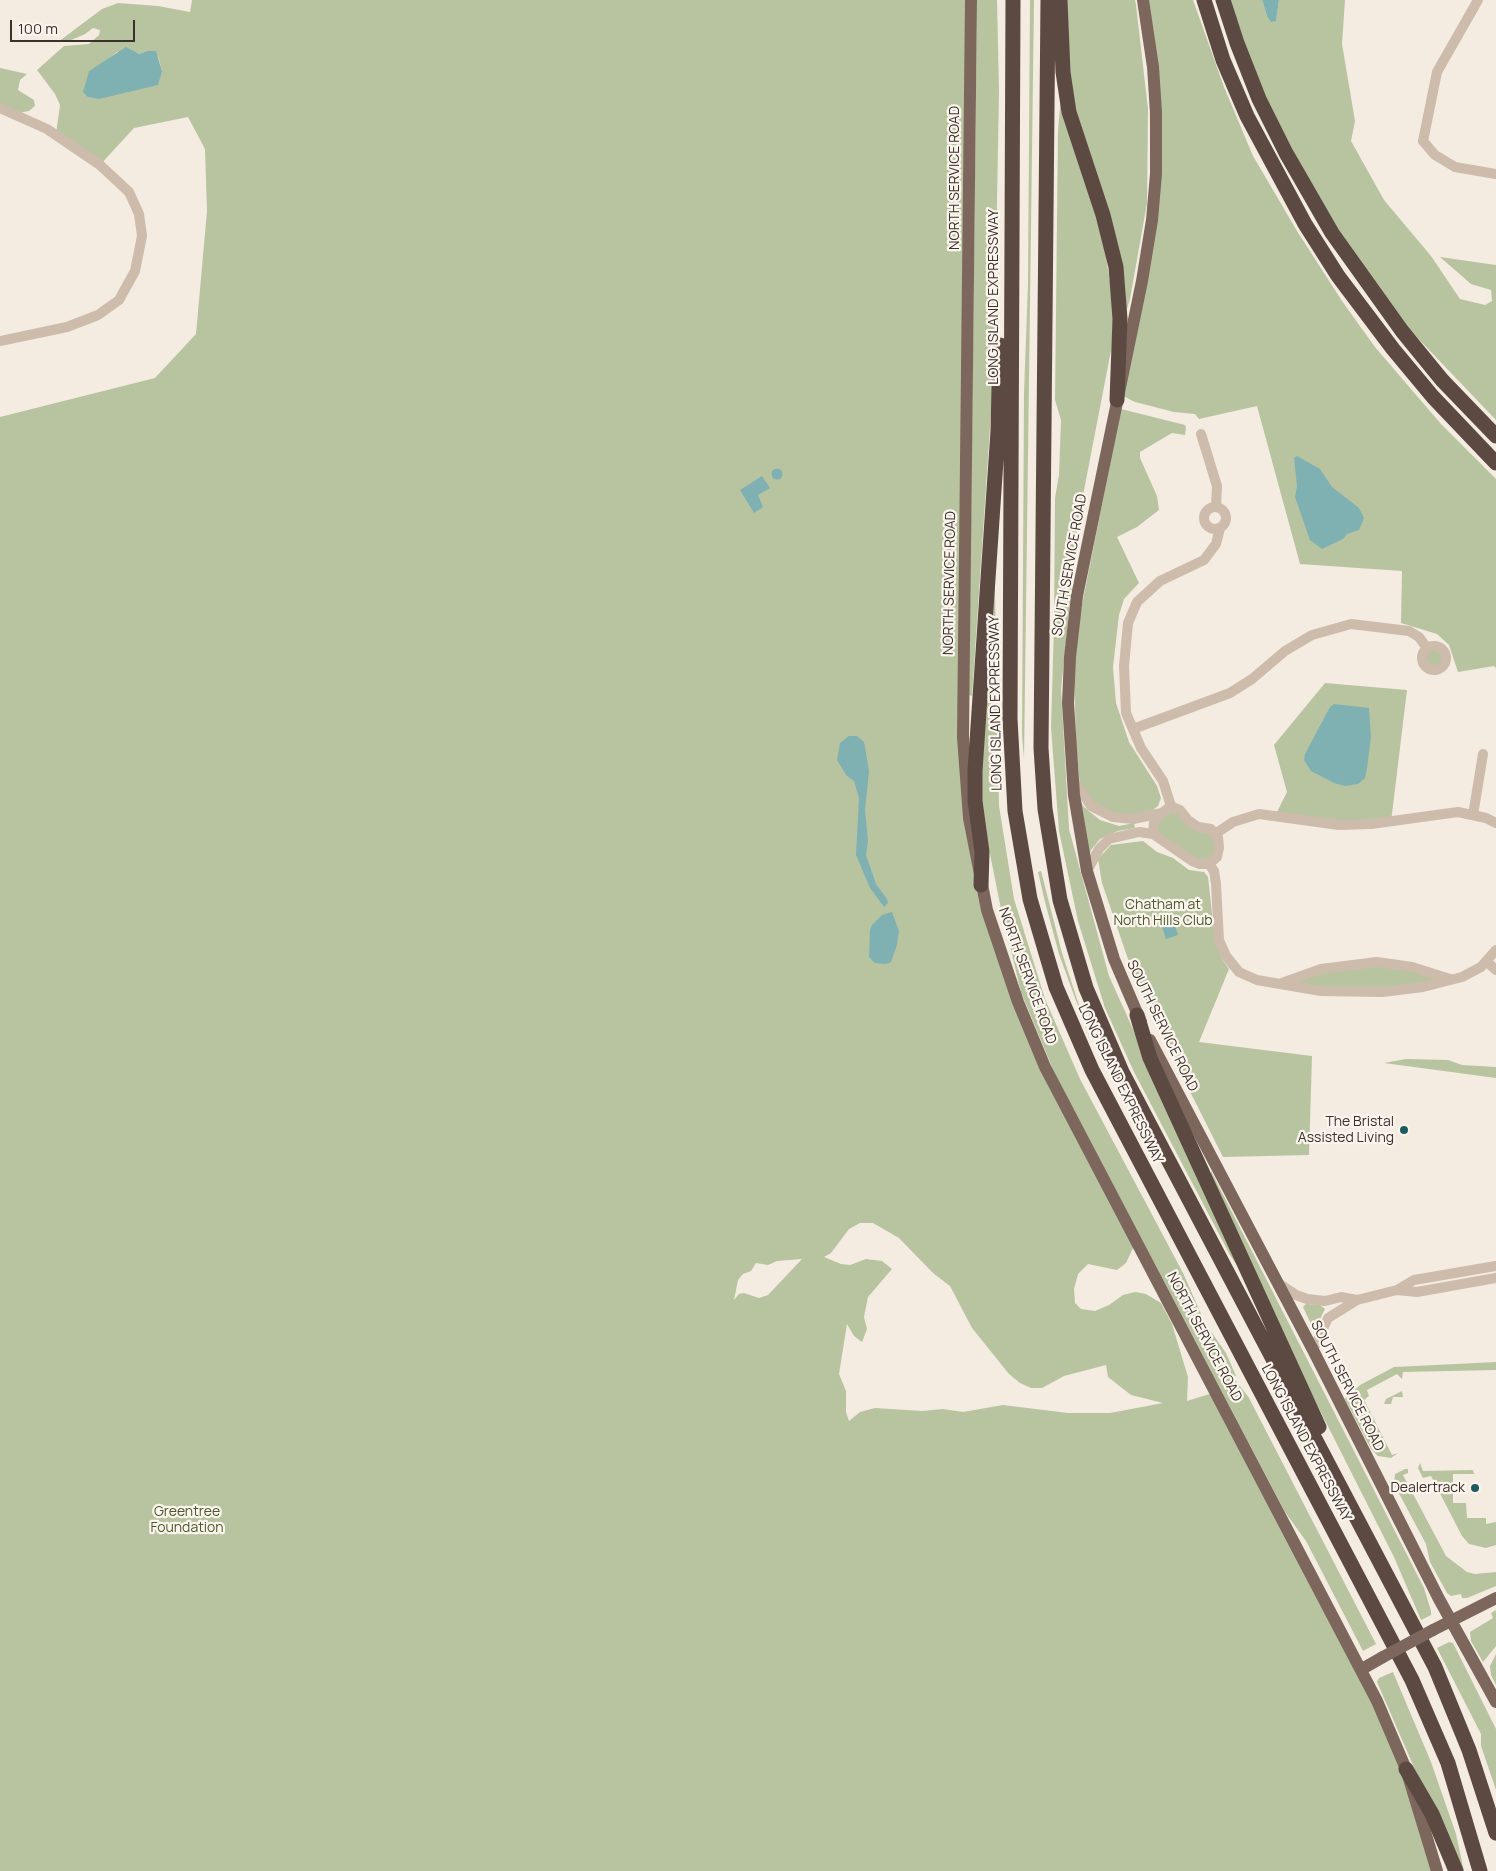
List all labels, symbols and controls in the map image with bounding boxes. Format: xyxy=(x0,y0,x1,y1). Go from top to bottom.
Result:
scale bar xyxy=(12,10,138,42)
text: 100 m xyxy=(18,18,58,39)
street label: NORTH SERVICE ROAD xyxy=(947,106,963,250)
street label: LONG ISLAND EXPRESSWAY xyxy=(986,209,1002,385)
street label: SOUTH SERVICE ROAD xyxy=(1049,493,1091,637)
street label: NORTH SERVICE ROAD xyxy=(940,511,960,655)
street label: LONG ISLAND EXPRESSWAY xyxy=(986,615,1006,791)
park label: Chatham at North Hills Club xyxy=(1113,897,1213,930)
street label: NORTH SERVICE ROAD xyxy=(994,905,1060,1047)
street label: SOUTH SERVICE ROAD xyxy=(1123,958,1201,1094)
street label: LONG ISLAND EXPRESSWAY xyxy=(1074,1001,1166,1167)
place label: The Bristal Assisted Living xyxy=(1298,1114,1394,1146)
marker: The Bristal Assisted Living xyxy=(1398,1124,1410,1136)
street label: NORTH SERVICE ROAD xyxy=(1163,1269,1245,1405)
street label: SOUTH SERVICE ROAD xyxy=(1307,1318,1387,1454)
street label: LONG ISLAND EXPRESSWAY xyxy=(1257,1362,1355,1524)
place label: Dealertrack xyxy=(1390,1480,1465,1496)
marker: Dealertrack xyxy=(1469,1482,1481,1494)
park label: Greentree Foundation xyxy=(150,1504,224,1536)

